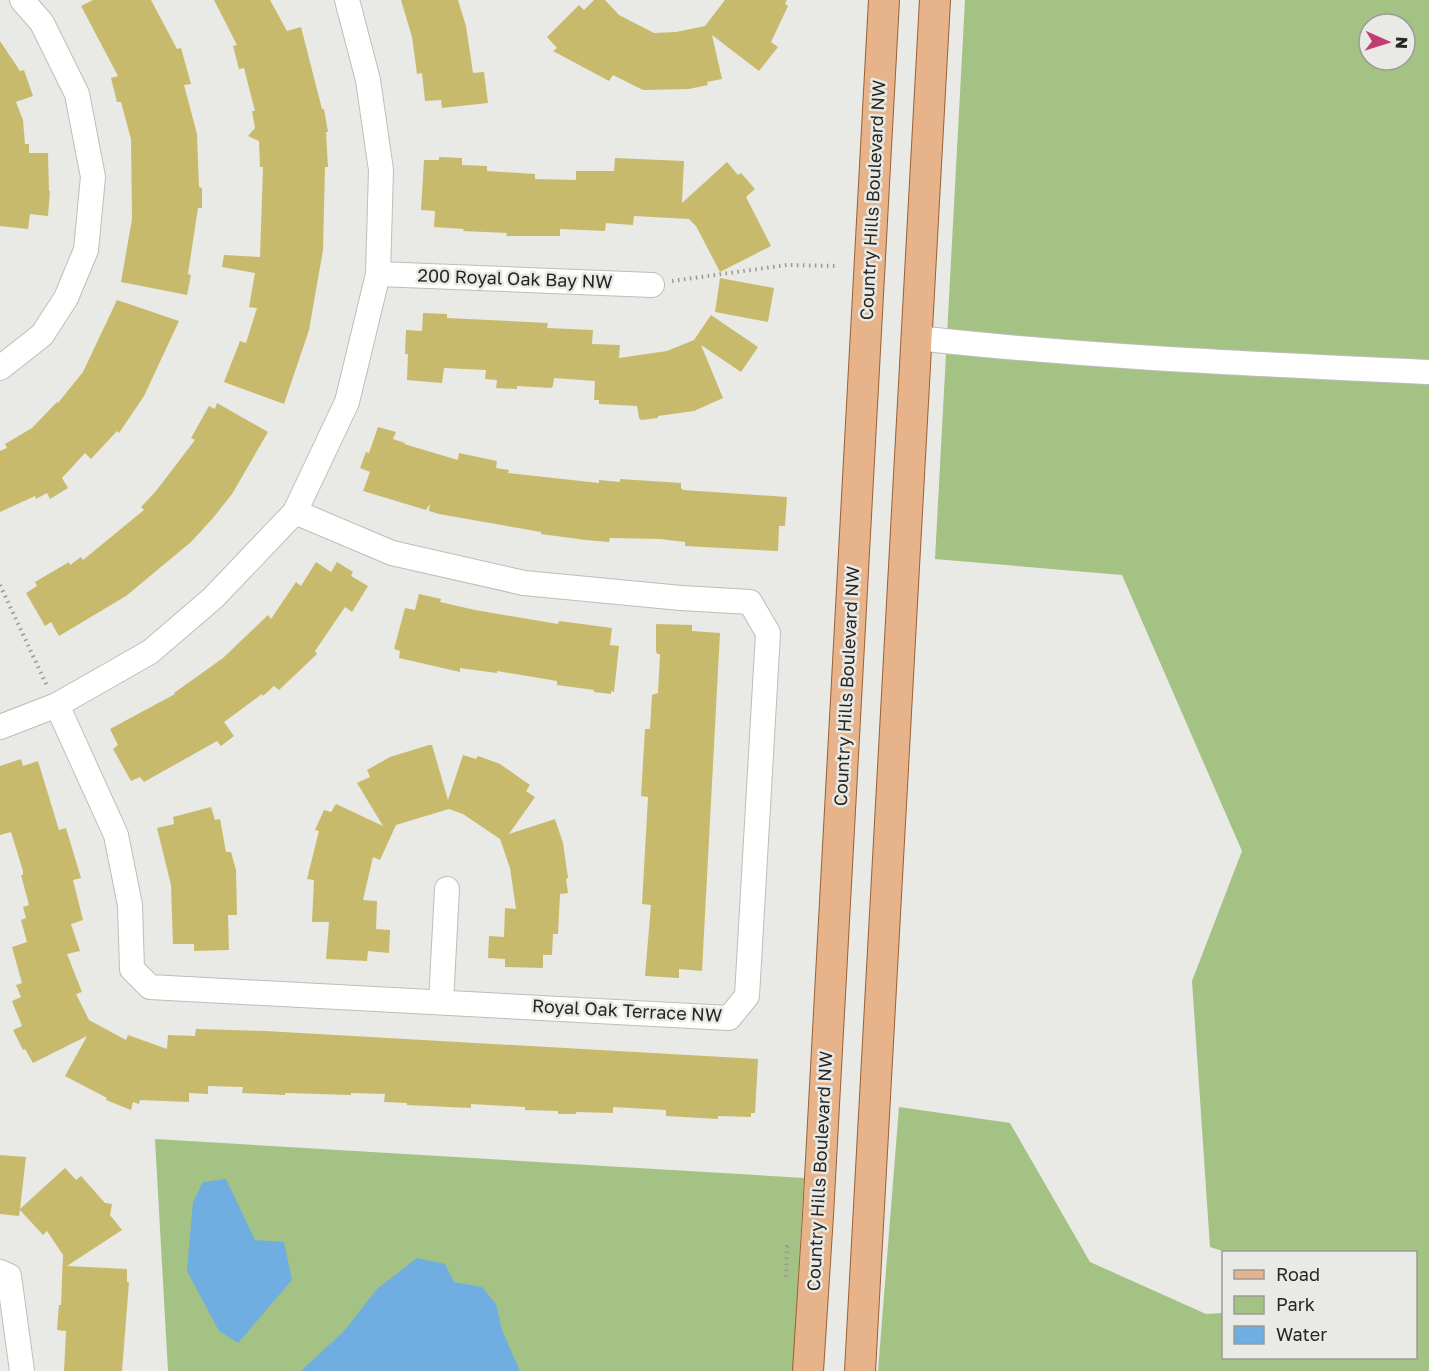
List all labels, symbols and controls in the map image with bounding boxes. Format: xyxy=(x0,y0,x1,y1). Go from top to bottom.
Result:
north arrow xyxy=(1357,12,1417,72)
text: N xyxy=(1392,36,1412,49)
street label: Country Hills Boulevard NW xyxy=(855,79,889,321)
street label: 200 Royal Oak Bay NW xyxy=(417,264,613,292)
street label: Country Hills Boulevard NW xyxy=(829,565,863,807)
street label: Royal Oak Terrace NW xyxy=(531,994,723,1026)
street label: Country Hills Boulevard NW xyxy=(802,1050,836,1292)
legend xyxy=(1222,1251,1417,1359)
text: Road xyxy=(1276,1263,1320,1285)
text: Park xyxy=(1276,1293,1315,1315)
text: Water xyxy=(1276,1323,1327,1345)

